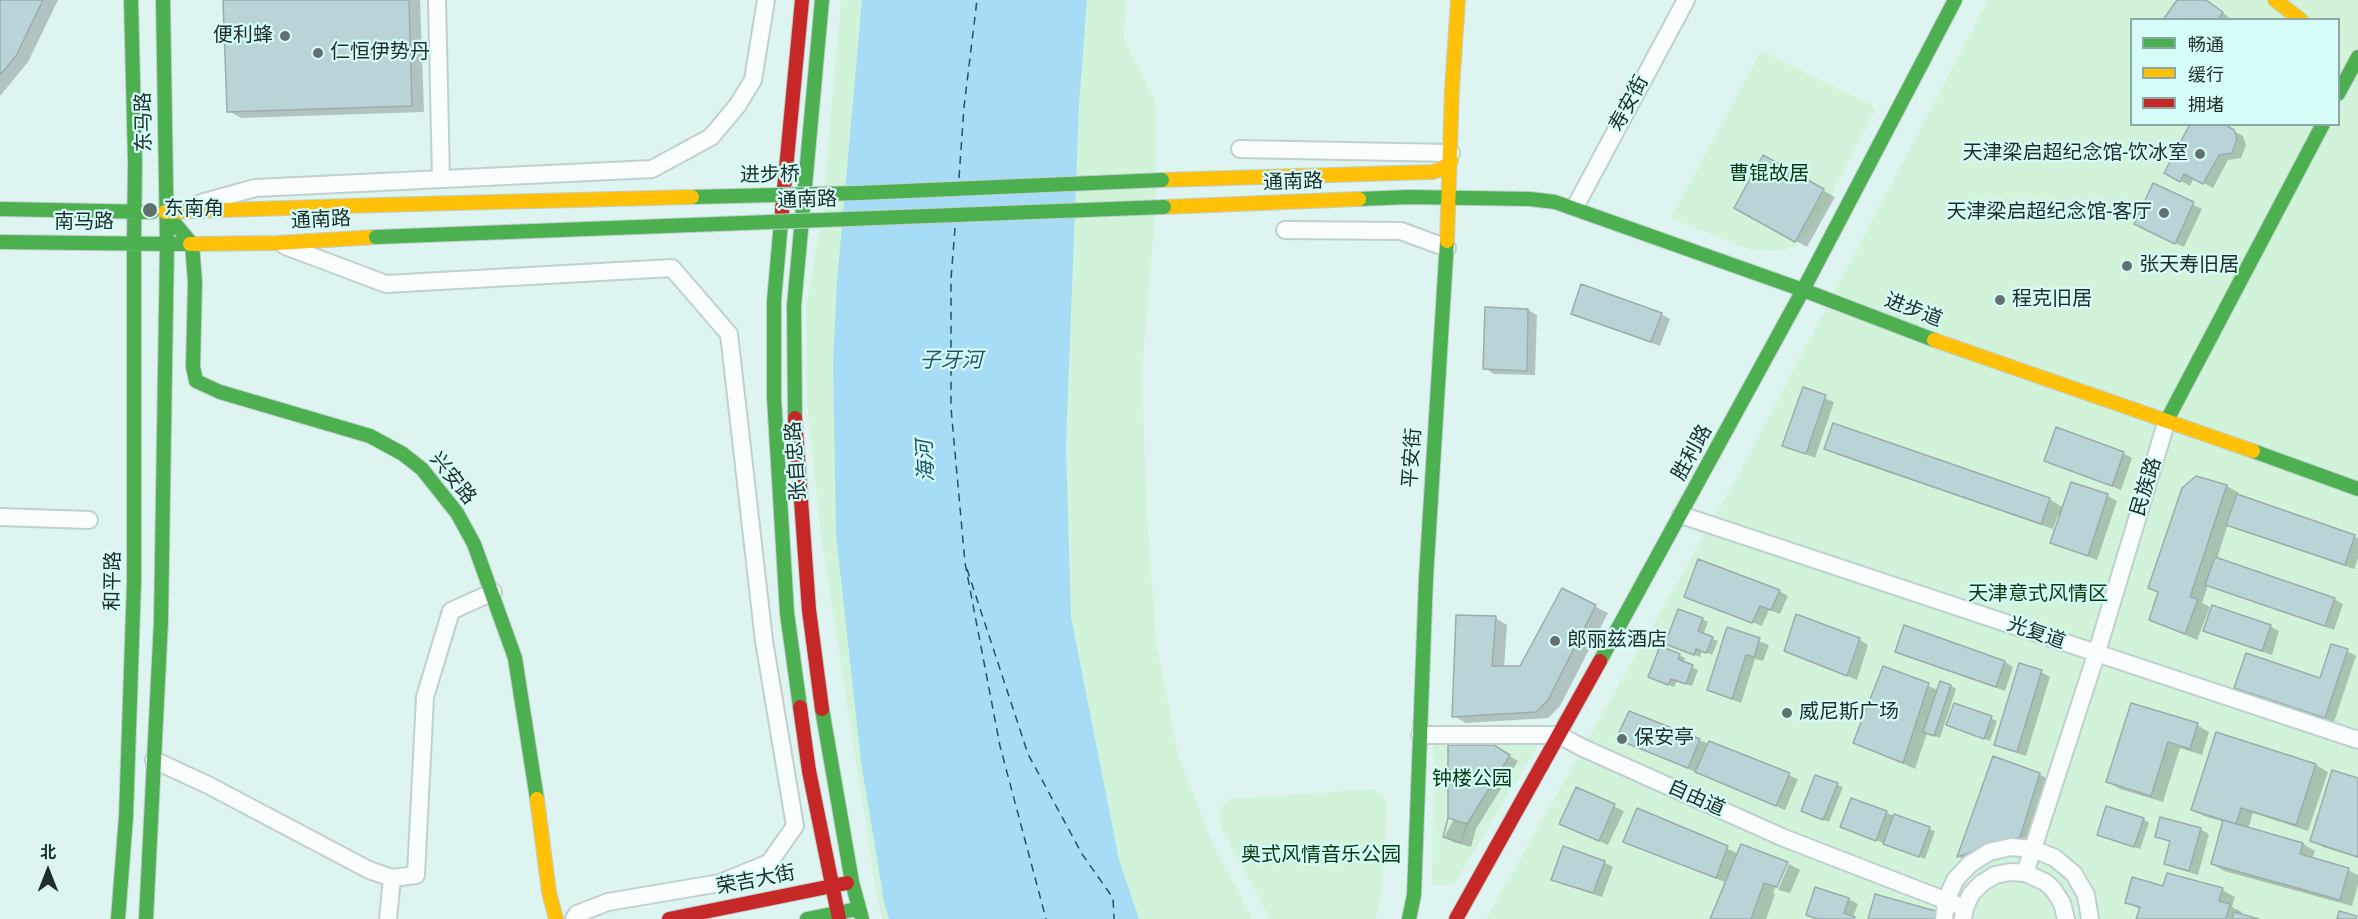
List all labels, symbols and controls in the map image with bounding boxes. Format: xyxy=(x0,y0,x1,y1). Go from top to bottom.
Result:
legend xyxy=(2130,18,2340,126)
place label: 便利蜂 xyxy=(213,24,273,48)
marker: 便利蜂 xyxy=(278,29,292,43)
text: 畅通 xyxy=(2188,34,2224,55)
place label: 仁恒伊势丹 xyxy=(330,41,430,65)
marker: 仁恒伊势丹 xyxy=(311,46,325,60)
text: 缓行 xyxy=(2188,64,2224,85)
street label: 寿安街 xyxy=(1605,72,1655,136)
street label: 东马路 xyxy=(132,92,158,152)
text: 拥堵 xyxy=(2188,94,2224,115)
place label: 天津梁启超纪念馆-饮冰室 xyxy=(1962,142,2188,166)
marker: 天津梁启超纪念馆-饮冰室 xyxy=(2193,147,2207,161)
street label: 进步桥 xyxy=(740,163,800,189)
park label: 曹锟故居 xyxy=(1729,163,1809,187)
street label: 通南路 xyxy=(1263,170,1323,196)
street label: 通南路 xyxy=(777,188,837,214)
place label: 东南角 xyxy=(164,198,224,222)
marker: 东南角 xyxy=(141,201,159,219)
place label: 天津梁启超纪念馆-客厅 xyxy=(1946,201,2152,225)
marker: 天津梁启超纪念馆-客厅 xyxy=(2157,206,2171,220)
street label: 通南路 xyxy=(290,207,352,235)
street label: 南马路 xyxy=(54,211,114,235)
place label: 张天寿旧居 xyxy=(2139,254,2239,278)
marker: 张天寿旧居 xyxy=(2120,259,2134,273)
place label: 程克旧居 xyxy=(2012,288,2092,312)
street label: 进步道 xyxy=(1881,289,1945,333)
marker: 程克旧居 xyxy=(1993,293,2007,307)
water label: 子牙河 xyxy=(920,349,982,375)
street label: 张自忠路 xyxy=(782,420,812,502)
street label: 胜利路 xyxy=(1668,421,1718,485)
street label: 平安街 xyxy=(1399,427,1427,489)
water label: 海河 xyxy=(913,439,941,483)
street label: 兴安路 xyxy=(424,448,480,510)
street label: 民族路 xyxy=(2127,455,2167,519)
street label: 和平路 xyxy=(101,551,127,611)
park label: 天津意式风情区 xyxy=(1968,583,2108,607)
street label: 光复道 xyxy=(2004,613,2068,655)
place label: 郎丽兹酒店 xyxy=(1567,629,1667,653)
marker: 郎丽兹酒店 xyxy=(1548,634,1562,648)
place label: 威尼斯广场 xyxy=(1799,701,1899,725)
marker: 威尼斯广场 xyxy=(1780,706,1794,720)
place label: 保安亭 xyxy=(1634,727,1694,751)
marker: 保安亭 xyxy=(1615,732,1629,746)
park label: 钟楼公园 xyxy=(1432,768,1512,792)
street label: 自由道 xyxy=(1664,776,1728,822)
north arrow xyxy=(18,841,78,901)
text: 北 xyxy=(40,843,56,862)
park label: 奥式风情音乐公园 xyxy=(1241,844,1401,868)
street label: 荣吉大街 xyxy=(714,862,798,900)

